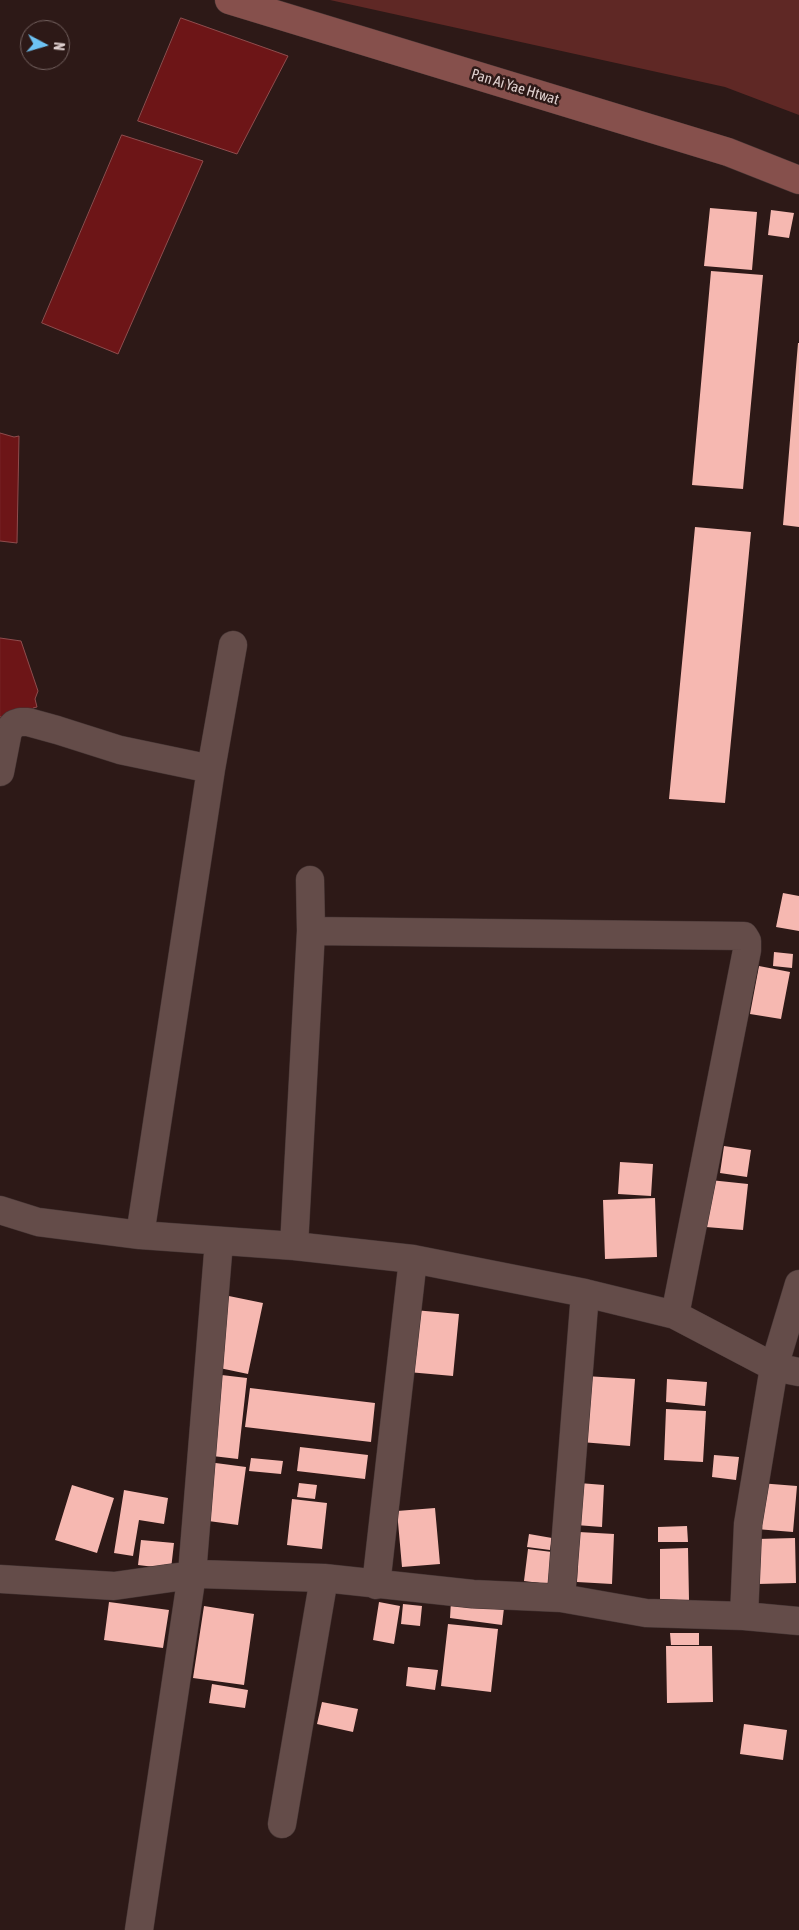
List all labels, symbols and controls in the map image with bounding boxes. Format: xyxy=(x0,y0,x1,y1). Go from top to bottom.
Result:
north arrow xyxy=(20,20,70,70)
text: N xyxy=(51,42,67,51)
street label: Pan Ai Yae Htwat xyxy=(469,65,561,109)

